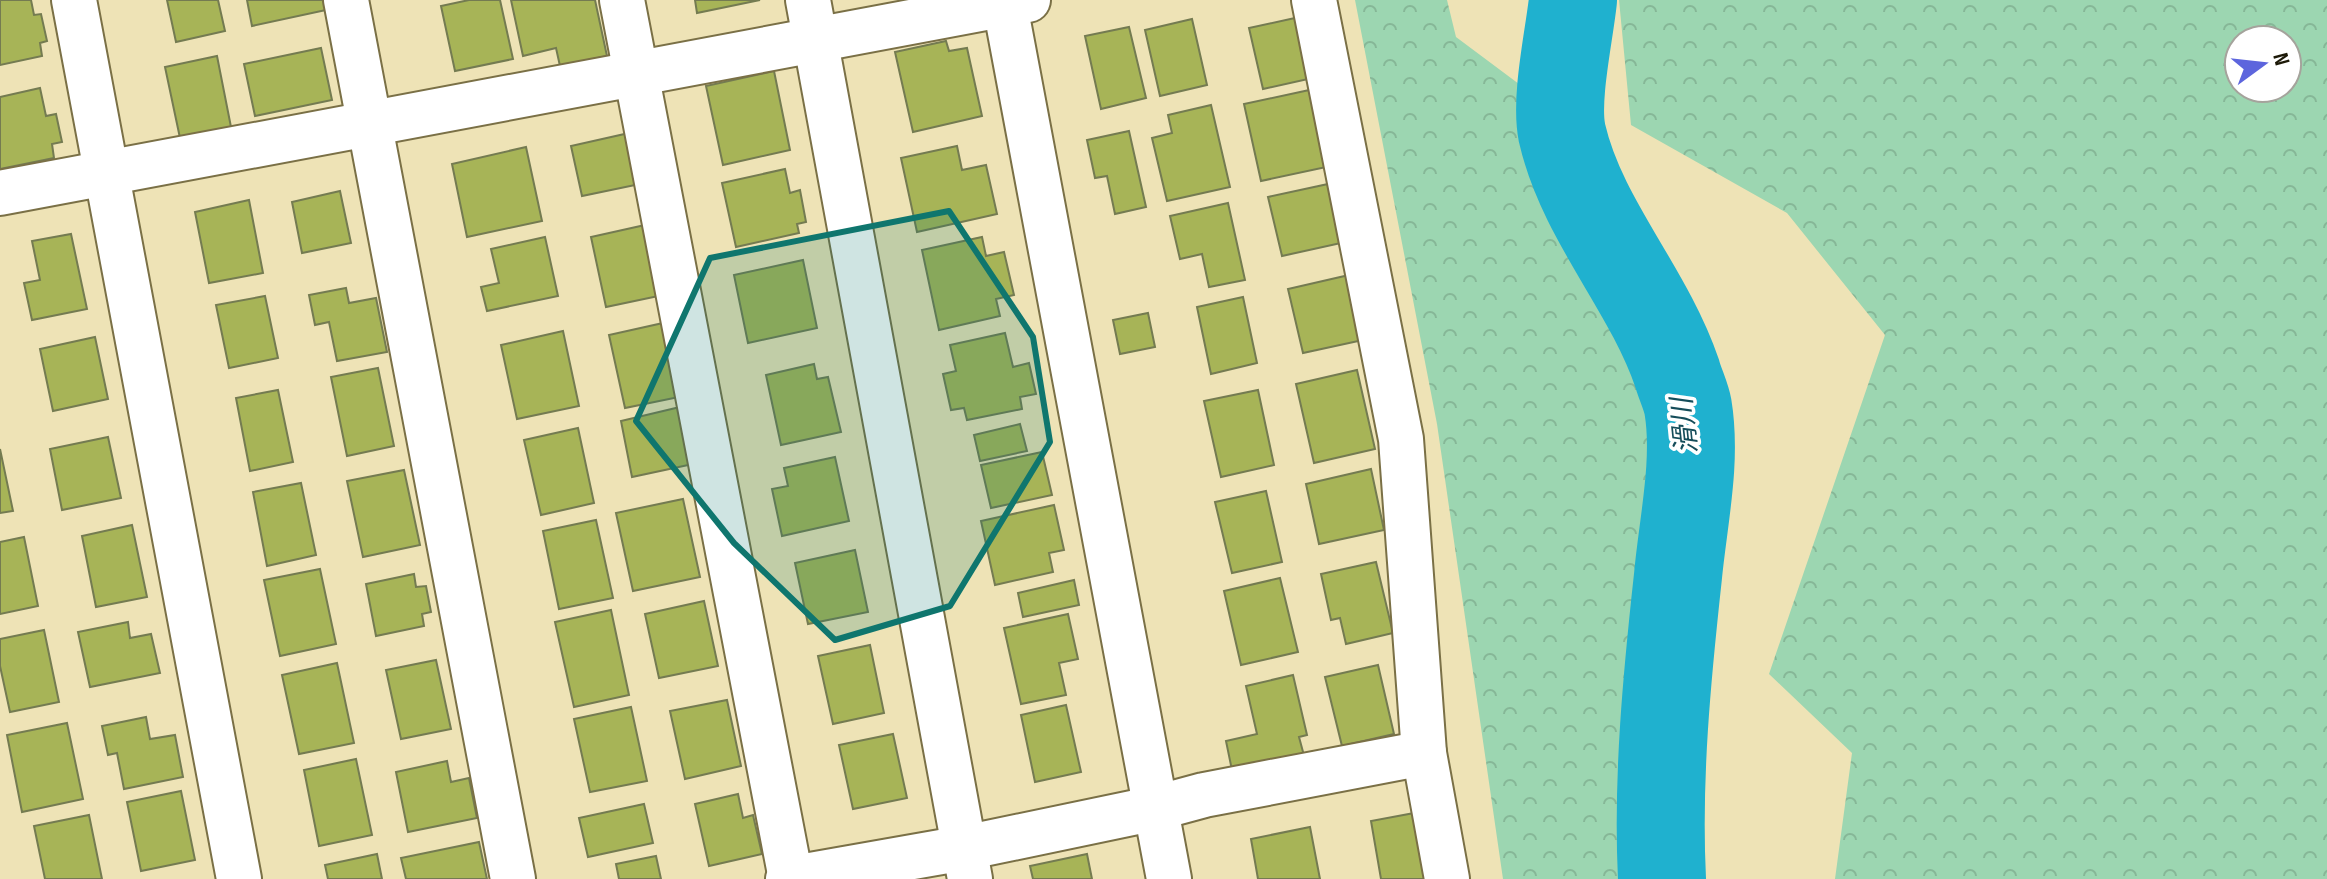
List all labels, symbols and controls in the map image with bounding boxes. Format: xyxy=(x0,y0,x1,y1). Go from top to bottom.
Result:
north arrow xyxy=(2223,24,2303,104)
text: N xyxy=(2266,50,2295,68)
water label: 滑川 xyxy=(1665,393,1704,456)

